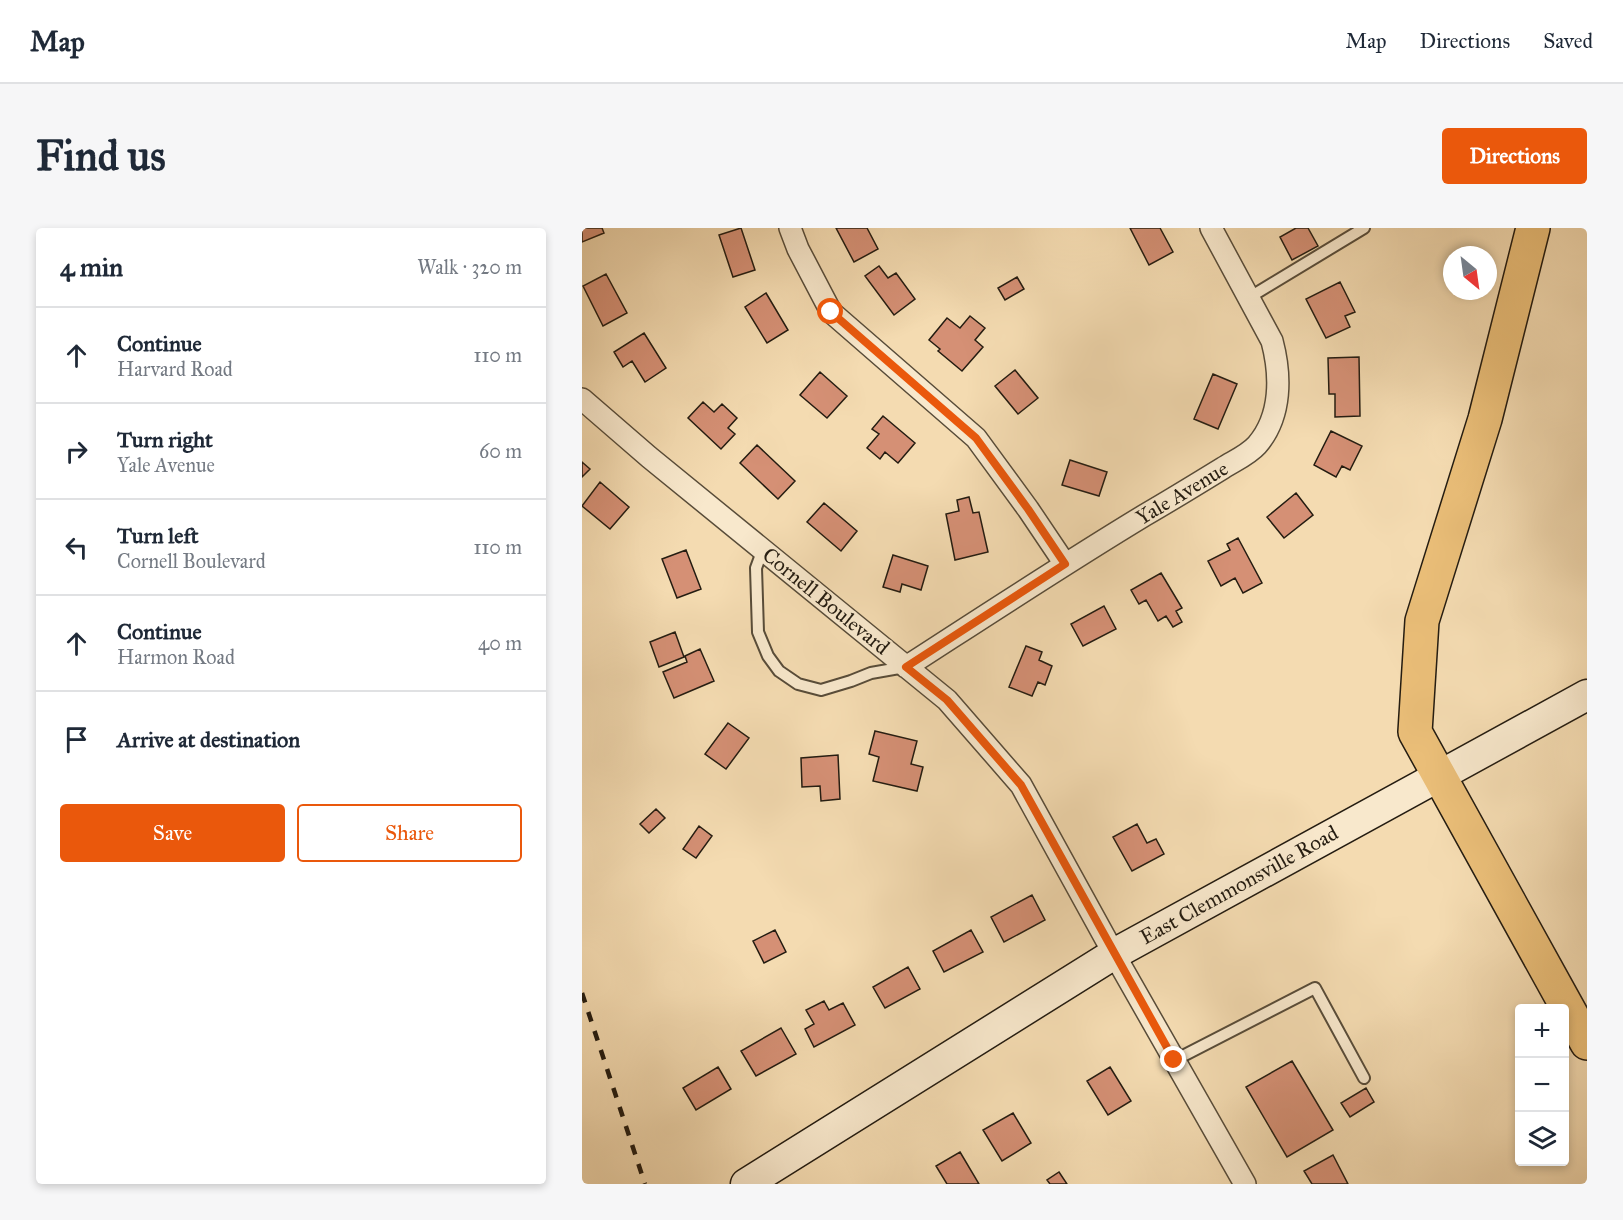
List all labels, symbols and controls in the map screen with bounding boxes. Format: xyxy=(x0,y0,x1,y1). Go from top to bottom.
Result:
text: Map xyxy=(30,24,85,59)
text: Map xyxy=(1346,28,1387,54)
text: Directions xyxy=(1420,28,1510,54)
text: Saved xyxy=(1543,28,1593,54)
button: Directions xyxy=(1442,128,1587,184)
text: Find us xyxy=(36,130,166,182)
north arrow xyxy=(1443,246,1497,300)
text: 4 min xyxy=(60,251,123,283)
text: Walk · 320 m xyxy=(417,255,522,279)
route start xyxy=(817,298,843,324)
text: Continue xyxy=(117,330,202,357)
icon: ahead xyxy=(60,339,93,372)
text: 110 m xyxy=(474,343,522,367)
text: Harvard Road xyxy=(117,357,233,381)
text: Turn right xyxy=(117,426,213,453)
icon: right xyxy=(60,435,93,468)
text: 60 m xyxy=(479,439,522,463)
text: Yale Avenue xyxy=(117,453,215,477)
street label: Yale Avenue xyxy=(1131,455,1233,531)
text: Turn left xyxy=(117,522,199,549)
icon: left xyxy=(60,531,93,564)
text: 110 m xyxy=(474,535,522,559)
street label: Cornell Boulevard xyxy=(757,542,895,661)
text: Cornell Boulevard xyxy=(117,549,266,573)
text: Continue xyxy=(117,618,202,645)
icon: ahead xyxy=(60,627,93,660)
text: 40 m xyxy=(478,631,522,655)
text: Harmon Road xyxy=(117,645,235,669)
icon: arrive xyxy=(60,723,93,756)
text: Arrive at destination xyxy=(117,726,300,753)
button: Save xyxy=(60,804,285,862)
button: Share xyxy=(297,804,522,862)
street label: East Clemmonsville Road xyxy=(1135,819,1343,950)
map controls xyxy=(1515,1004,1569,1166)
button: + xyxy=(1515,1004,1569,1058)
route end xyxy=(1160,1046,1186,1072)
button: − xyxy=(1515,1058,1569,1112)
button: layers xyxy=(1515,1112,1569,1166)

